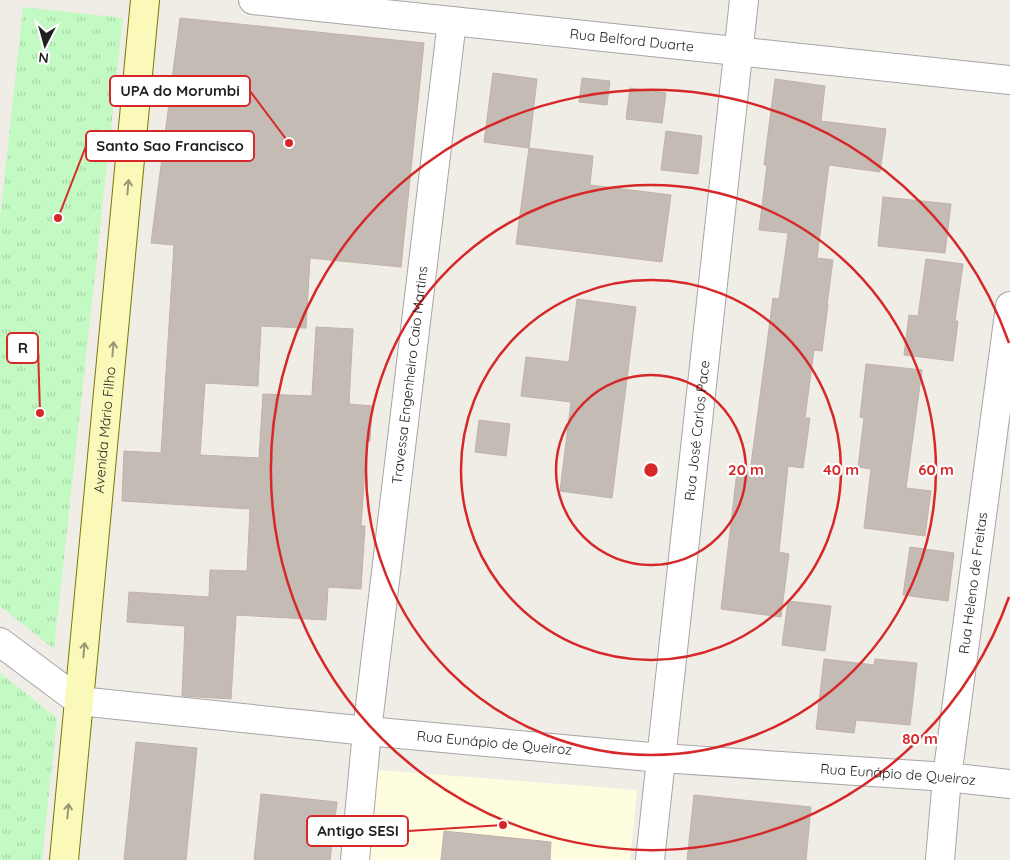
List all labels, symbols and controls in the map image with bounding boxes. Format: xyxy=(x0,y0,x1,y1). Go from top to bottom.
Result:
north arrow xyxy=(20,20,70,70)
street label: Rua Belford Duarte xyxy=(569,25,695,56)
text: N xyxy=(38,48,50,67)
callout: UPA do Morumbi xyxy=(110,76,250,106)
text: UPA do Morumbi xyxy=(120,81,240,100)
callout: Santo Sao Francisco xyxy=(86,131,254,161)
text: Santo Sao Francisco xyxy=(96,136,244,155)
one-way arrow xyxy=(123,179,133,195)
street label: Travessa Engenheiro Caio Martins xyxy=(388,265,432,485)
callout: R xyxy=(7,333,38,363)
text: R xyxy=(18,338,28,357)
one-way arrow xyxy=(108,341,117,357)
street label: Rua José Carlos Pace xyxy=(680,359,714,502)
street label: Avenida Mário Filho xyxy=(90,366,119,494)
text: 20 m xyxy=(728,460,764,479)
text: 40 m xyxy=(823,460,859,479)
text: 60 m xyxy=(918,460,954,479)
centre of rings xyxy=(642,461,660,479)
street label: Rua Heleno de Freitas xyxy=(955,511,991,655)
one-way arrow xyxy=(79,642,89,658)
street label: Rua Eunápio de Queiroz xyxy=(416,727,573,759)
text: 80 m xyxy=(902,729,938,748)
street label: Rua Eunápio de Queiroz xyxy=(820,760,977,789)
one-way arrow xyxy=(64,804,73,820)
callout: Antigo SESI xyxy=(307,816,408,846)
text: Antigo SESI xyxy=(317,821,399,840)

